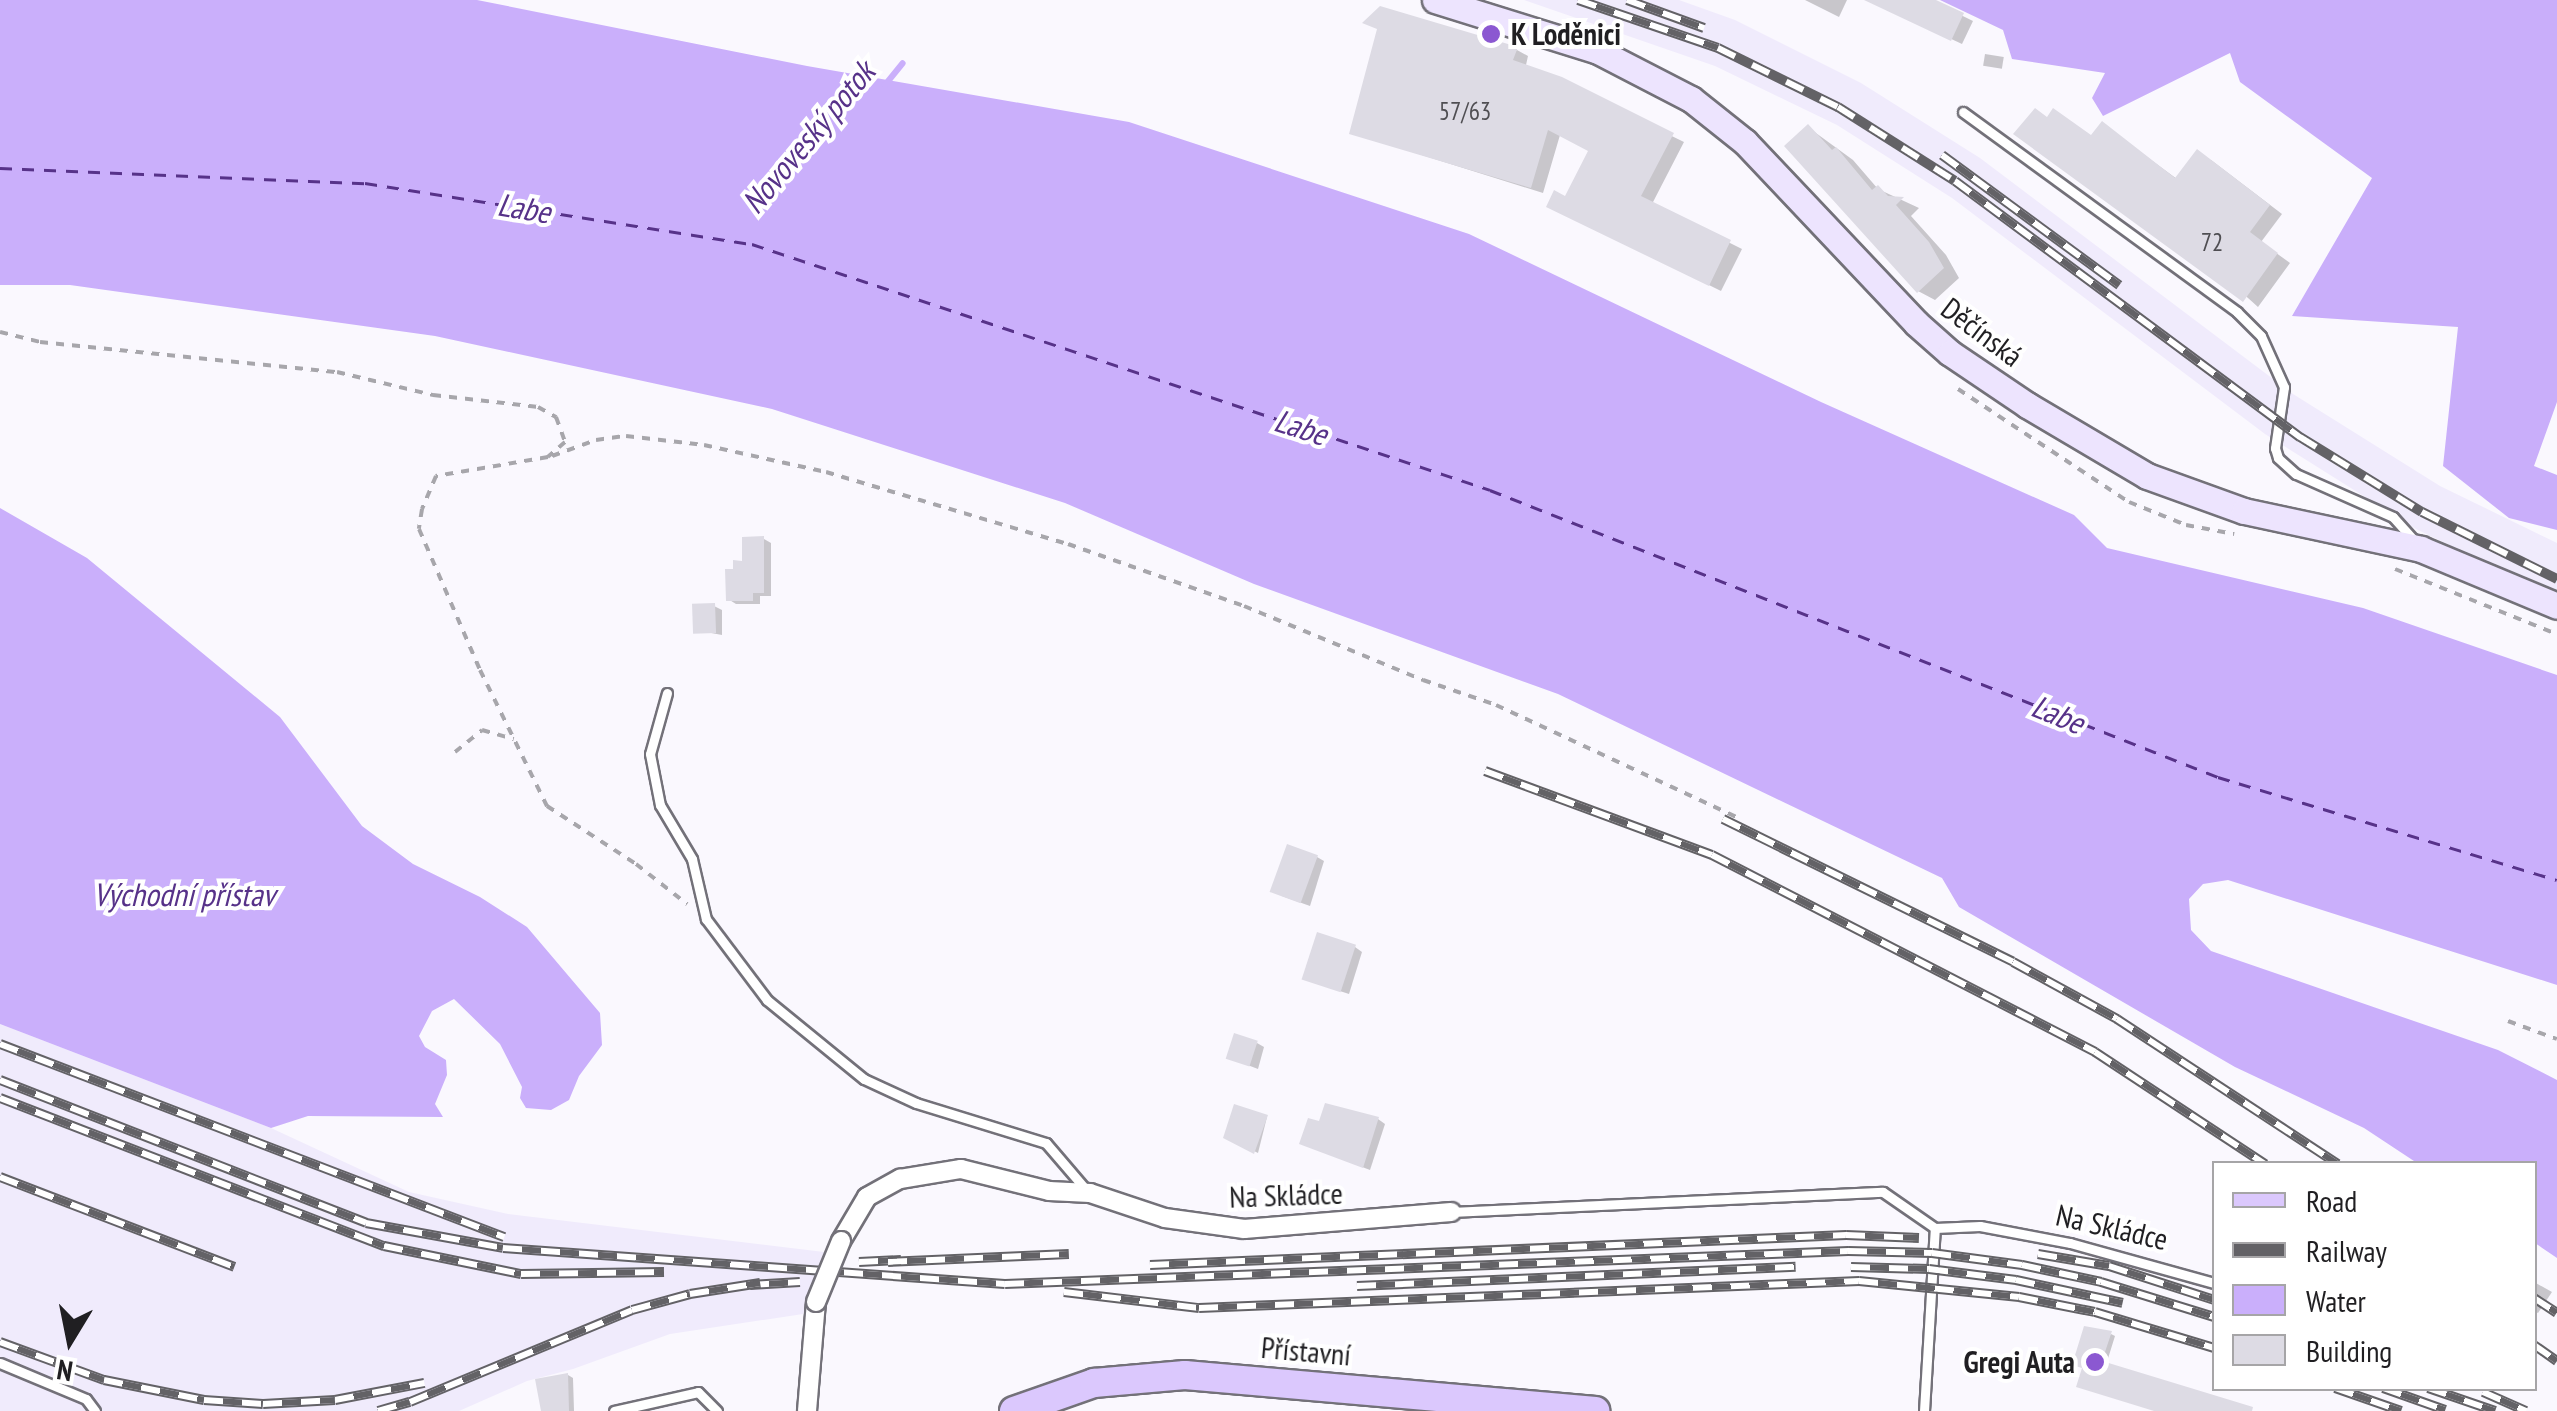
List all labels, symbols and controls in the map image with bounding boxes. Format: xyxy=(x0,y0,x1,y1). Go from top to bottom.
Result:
place label: K Loděnici xyxy=(1511,16,1622,52)
marker: K Loděnici xyxy=(1480,23,1502,45)
water label: Novoveský potok xyxy=(733,53,883,221)
house number: 57/63 xyxy=(1439,96,1491,126)
water label: Labe xyxy=(495,185,553,231)
house number: 72 xyxy=(2201,227,2223,257)
street label: Děčínská xyxy=(1934,290,2030,374)
water label: Labe xyxy=(1270,401,1332,453)
water label: Labe xyxy=(2026,686,2090,742)
water label: Východní přístav xyxy=(93,875,275,913)
legend xyxy=(2212,1161,2537,1391)
street label: Na Skládce xyxy=(1229,1175,1343,1215)
text: Road xyxy=(2306,1181,2357,1220)
street label: Na Skládce xyxy=(2053,1197,2171,1257)
text: Railway xyxy=(2306,1231,2387,1270)
text: Water xyxy=(2306,1281,2366,1320)
north arrow xyxy=(20,1291,120,1391)
street label: Přístavní xyxy=(1260,1329,1352,1373)
text: Building xyxy=(2306,1331,2392,1370)
place label: Gregi Auta xyxy=(1963,1344,2075,1380)
marker: Gregi Auta xyxy=(2084,1351,2106,1373)
text: N xyxy=(54,1352,75,1391)

